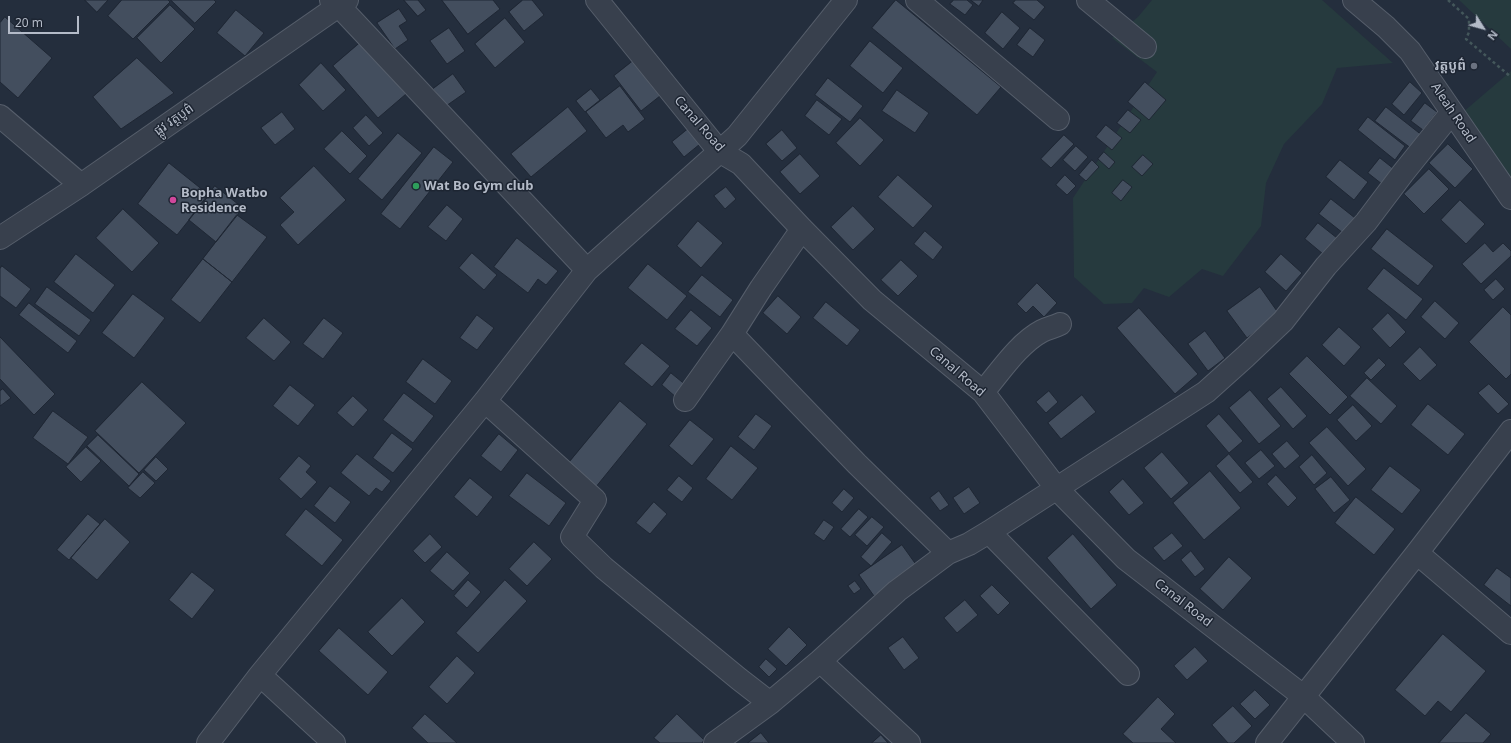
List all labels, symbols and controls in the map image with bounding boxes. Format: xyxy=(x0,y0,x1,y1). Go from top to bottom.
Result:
scale bar xyxy=(10,8,81,34)
north arrow xyxy=(1463,8,1503,48)
text: 20 m xyxy=(15,14,43,31)
text: N xyxy=(1484,27,1502,44)
place label: វត្តបូព៌ xyxy=(1434,58,1466,74)
marker: វត្តបូព៌ xyxy=(1469,61,1479,71)
street label: Aleah Road xyxy=(1427,80,1479,146)
street label: Canal Road xyxy=(671,93,727,155)
street label: ផ្លូវ វត្តបូព៌ xyxy=(151,101,197,139)
place label: Wat Bo Gym club xyxy=(424,178,533,194)
marker: Wat Bo Gym club xyxy=(411,181,421,191)
place label: Bopha Watbo Residence xyxy=(181,185,268,216)
marker: Bopha Watbo Residence xyxy=(168,195,178,205)
street label: Canal Road xyxy=(926,344,988,400)
street label: Canal Road xyxy=(1151,576,1215,630)

